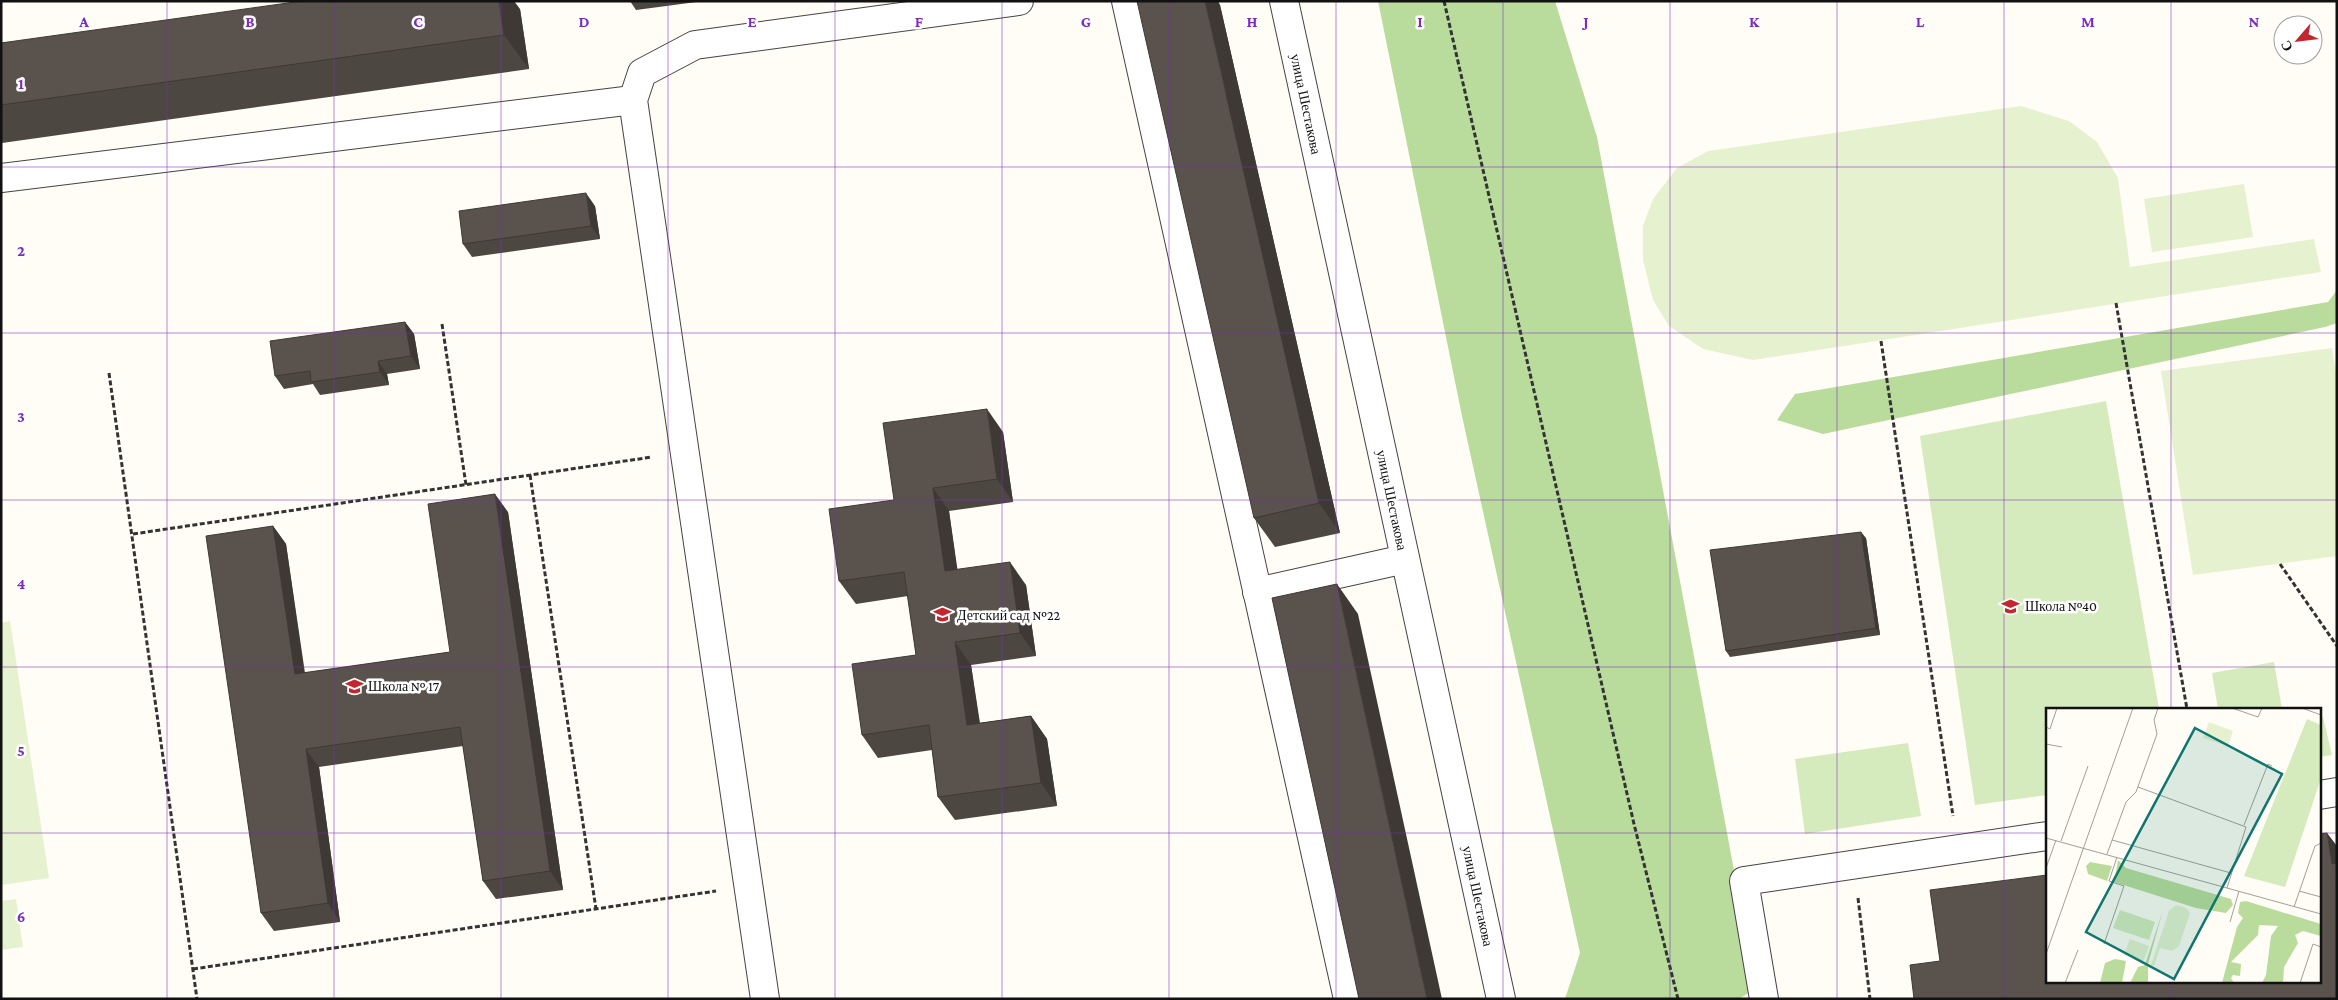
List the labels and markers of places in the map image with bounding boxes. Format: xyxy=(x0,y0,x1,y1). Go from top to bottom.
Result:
school or university icon: Школа №40 xyxy=(2001,596,2021,616)
place label: Школа №40 xyxy=(2025,598,2097,614)
school or university icon: Детский сад №22 xyxy=(933,605,953,625)
place label: Детский сад №22 xyxy=(957,607,1060,623)
school or university icon: Школа № 17 xyxy=(344,676,364,696)
place label: Школа № 17 xyxy=(368,678,440,694)

